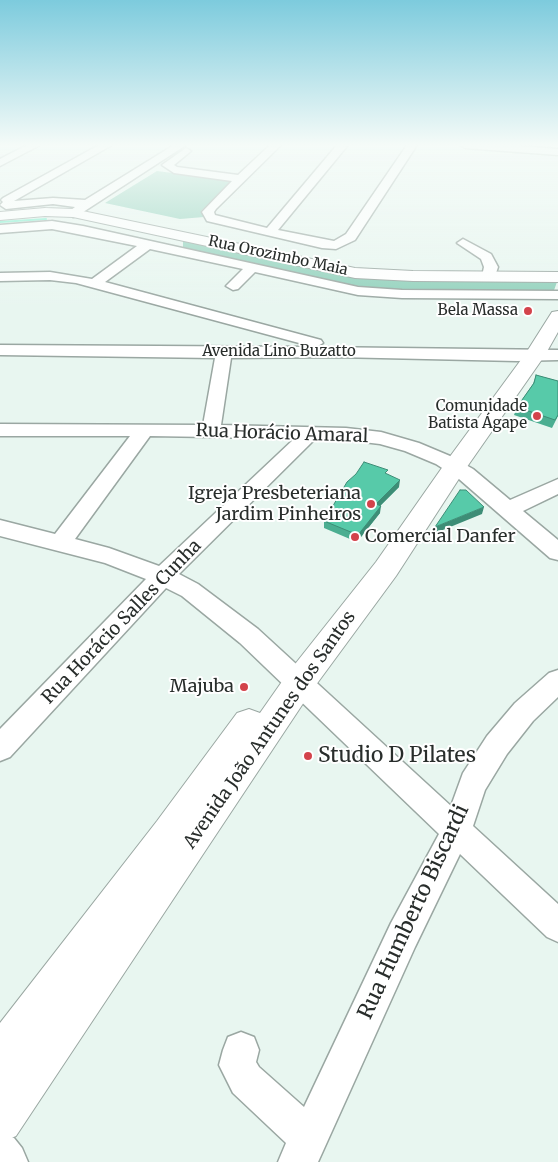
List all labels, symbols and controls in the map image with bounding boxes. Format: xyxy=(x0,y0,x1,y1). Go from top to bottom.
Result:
street label: Rua Orozimbo Maia xyxy=(207,232,349,280)
place label: Bela Massa xyxy=(438,302,518,320)
marker: Bela Massa xyxy=(522,305,534,317)
street label: Avenida Lino Buzatto xyxy=(202,343,356,361)
place label: Comunidade Batista Ágape xyxy=(428,398,527,433)
marker: Comunidade Batista Ágape xyxy=(531,410,543,422)
street label: Rua Horácio Amaral xyxy=(195,420,369,448)
place label: Igreja Presbeteriana Jardim Pinheiros xyxy=(188,483,361,526)
marker: Igreja Presbeteriana Jardim Pinheiros xyxy=(365,498,377,510)
place label: Comercial Danfer xyxy=(365,526,516,548)
marker: Comercial Danfer xyxy=(349,531,361,543)
street label: Rua Horácio Salles Cunha xyxy=(38,535,206,709)
street label: Avenida João Antunes dos Santos xyxy=(179,607,361,853)
place label: Majuba xyxy=(170,676,234,698)
marker: Majuba xyxy=(238,681,250,693)
place label: Studio D Pilates xyxy=(318,743,476,769)
marker: Studio D Pilates xyxy=(302,750,314,762)
street label: Rua Humberto Biscardi xyxy=(353,801,475,1023)

